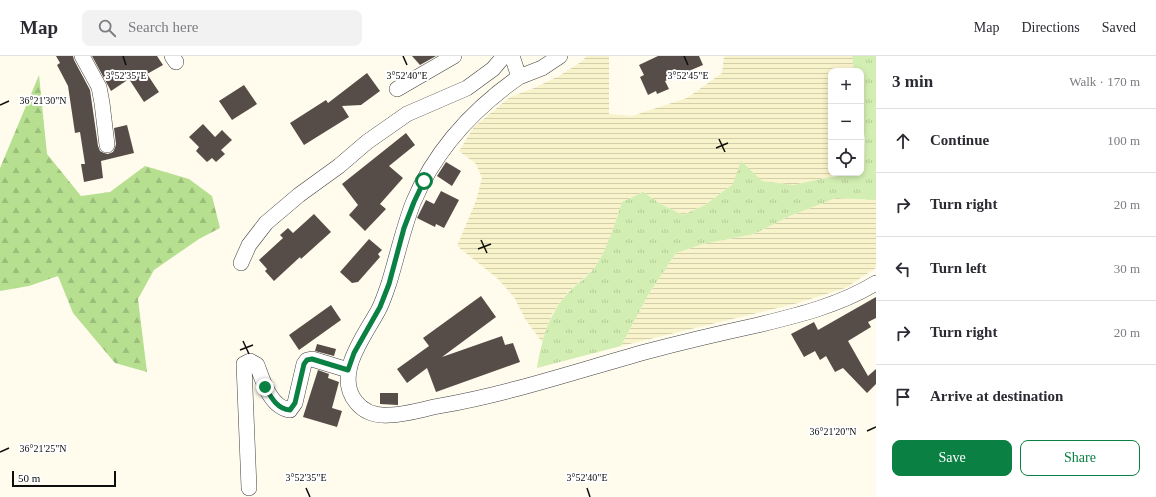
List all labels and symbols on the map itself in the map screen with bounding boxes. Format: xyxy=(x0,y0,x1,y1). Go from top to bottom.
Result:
text: 3°52'35"E xyxy=(106,70,147,81)
text: 3°52'40"E xyxy=(387,70,428,81)
text: 3°52'45"E xyxy=(668,70,709,81)
text: 36°21'30"N xyxy=(19,95,67,106)
route start xyxy=(415,172,433,190)
route end xyxy=(256,378,274,396)
text: 36°21'20"N xyxy=(809,426,857,437)
text: 36°21'25"N xyxy=(19,443,67,454)
scale bar xyxy=(12,469,116,488)
text: 3°52'35"E xyxy=(286,472,327,483)
text: 3°52'40"E xyxy=(567,472,608,483)

